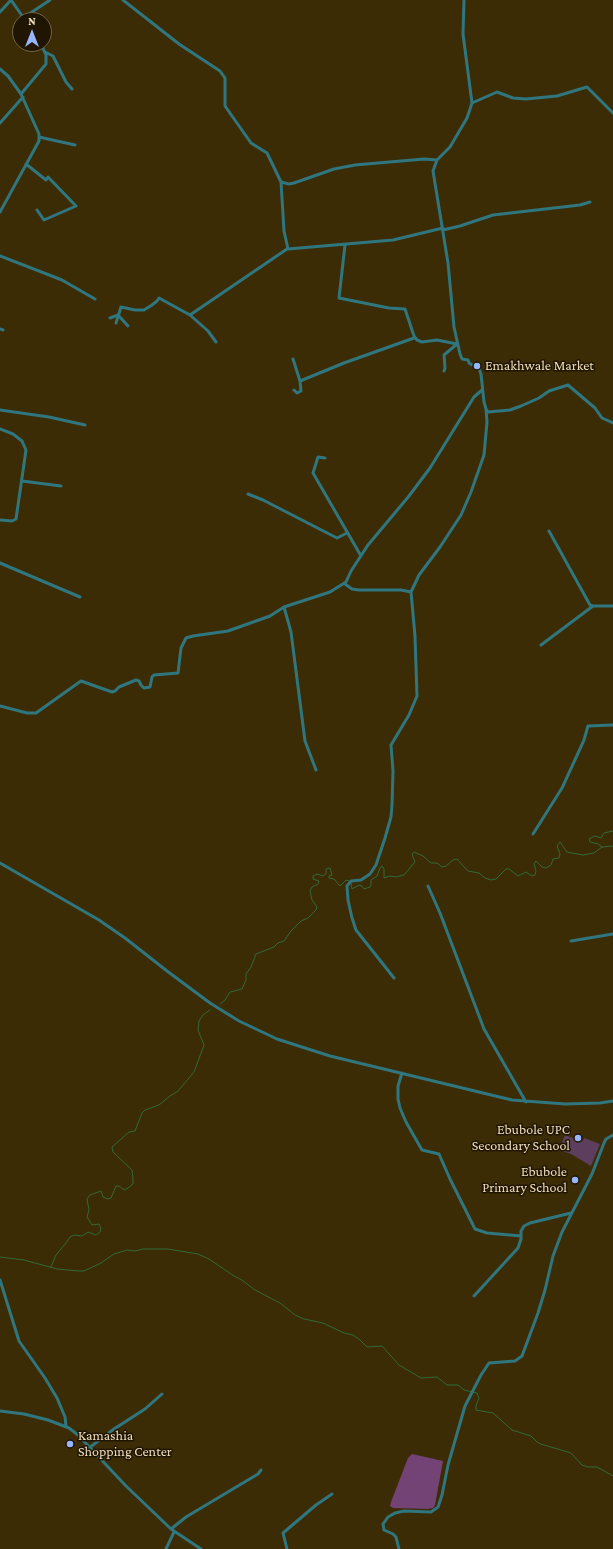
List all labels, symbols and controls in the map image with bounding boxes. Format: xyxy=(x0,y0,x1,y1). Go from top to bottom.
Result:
north arrow xyxy=(12,12,52,52)
text: N xyxy=(28,15,36,27)
place label: Emakhwale Market xyxy=(485,358,594,374)
marker: Emakhwale Market xyxy=(472,361,482,371)
place label: Ebubole UPC Secondary School xyxy=(472,1122,570,1154)
marker: Ebubole UPC Secondary School xyxy=(573,1133,583,1143)
place label: Ebubole Primary School xyxy=(482,1164,567,1196)
marker: Ebubole Primary School xyxy=(570,1175,580,1185)
place label: Kamashia Shopping Center xyxy=(78,1428,172,1460)
marker: Kamashia Shopping Center xyxy=(65,1439,75,1449)

